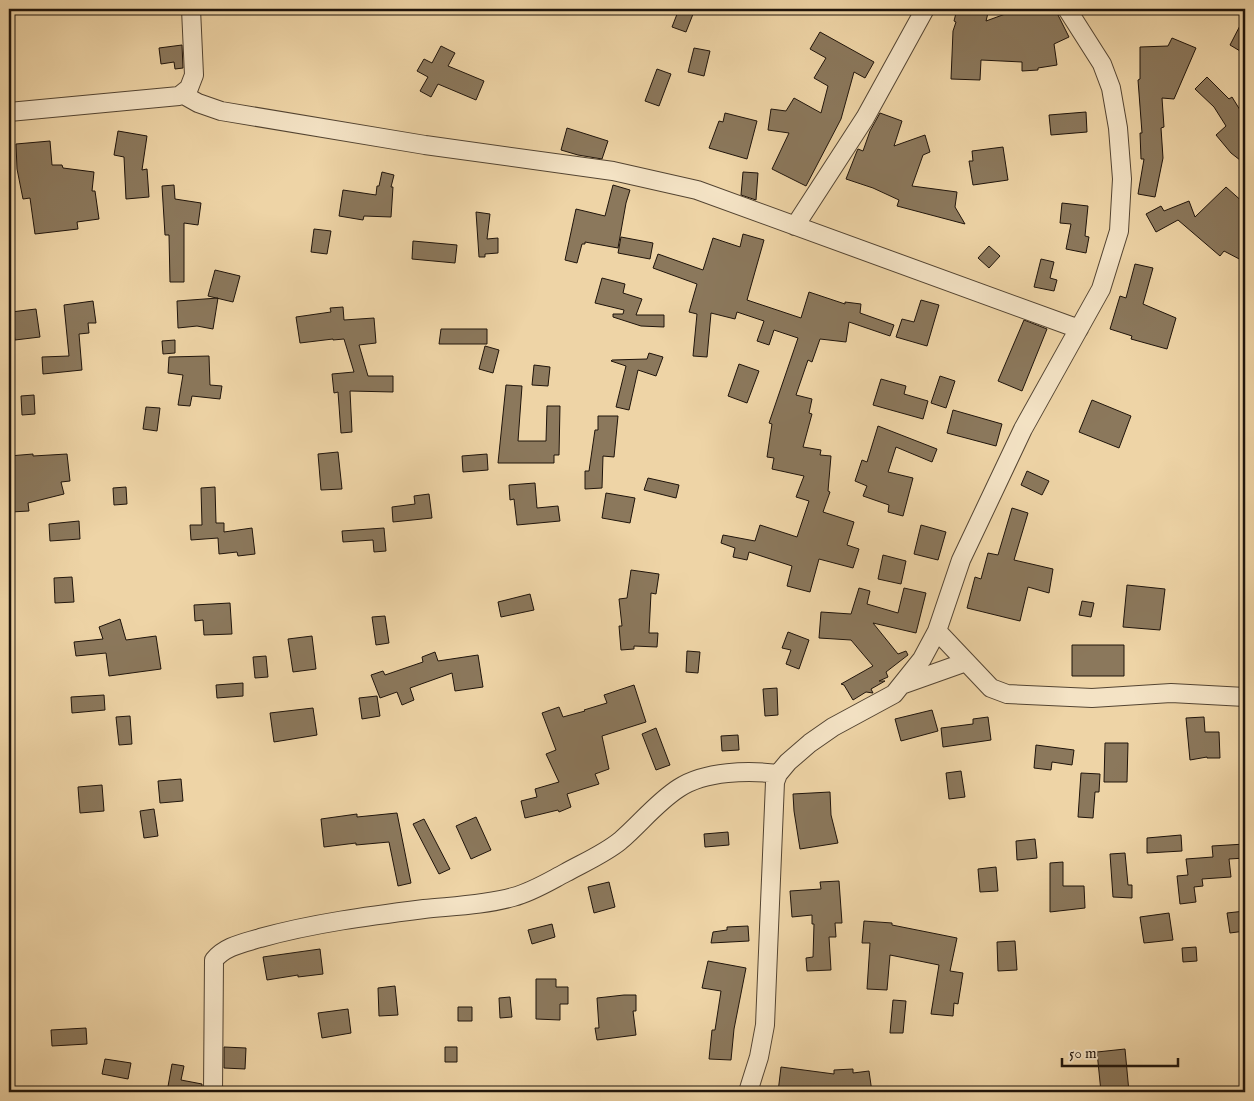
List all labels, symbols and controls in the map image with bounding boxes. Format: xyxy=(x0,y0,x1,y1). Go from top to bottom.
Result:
scale bar xyxy=(1062,1036,1178,1068)
text: 50 m xyxy=(1069,1044,1097,1063)

